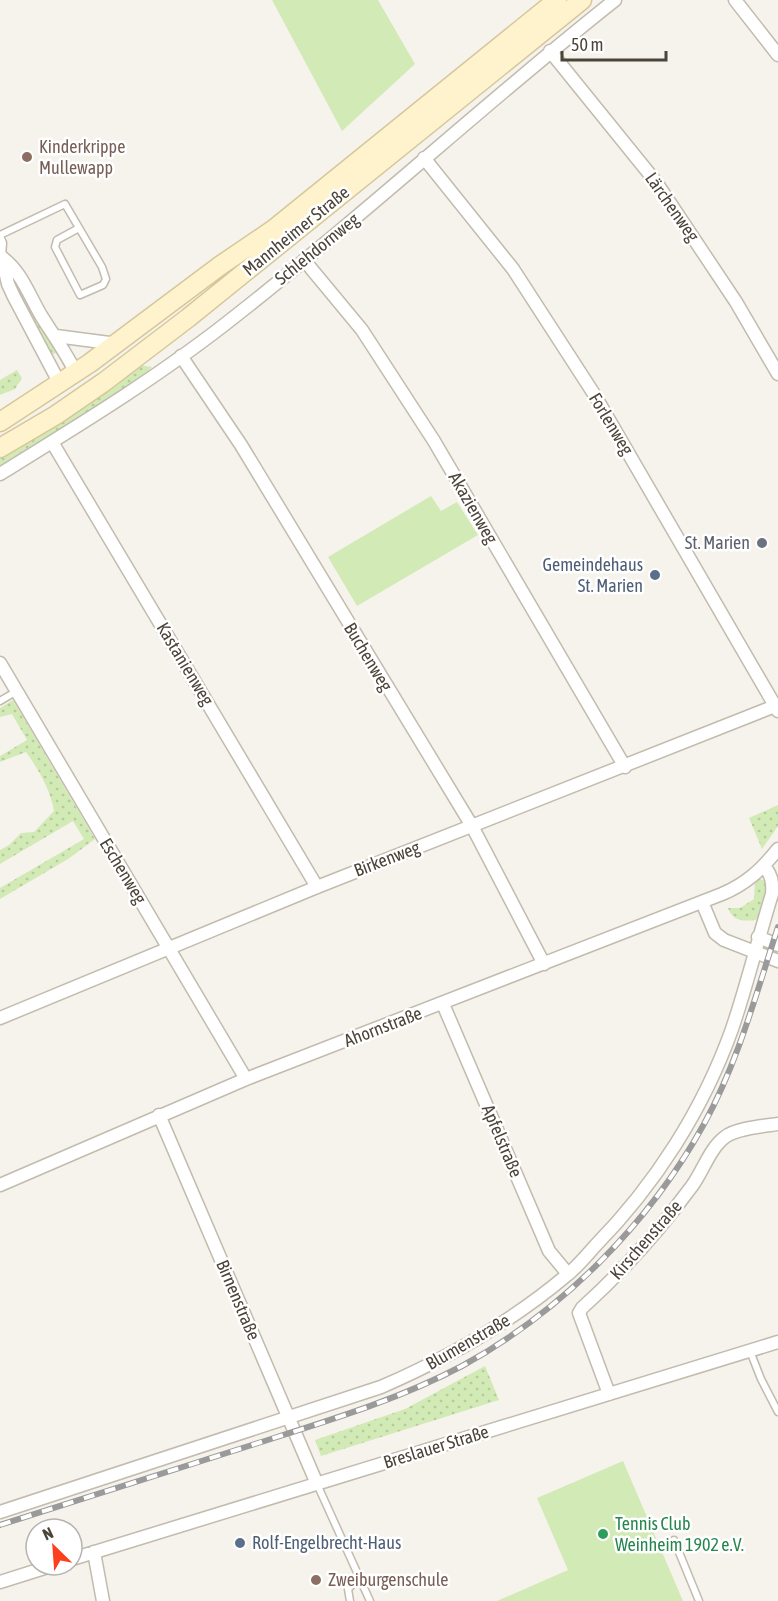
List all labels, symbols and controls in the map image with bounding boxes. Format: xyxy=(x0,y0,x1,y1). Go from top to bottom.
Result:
scale bar xyxy=(562,24,666,62)
text: 50 m xyxy=(571,34,603,55)
place label: Kinderkrippe Mullewapp xyxy=(39,136,125,178)
marker: Kinderkrippe Mullewapp xyxy=(20,150,34,164)
street label: Lärchenweg xyxy=(641,168,704,245)
street label: Mannheimer Straße xyxy=(238,181,353,280)
street label: Schlehdornweg xyxy=(270,208,363,289)
street label: Forlenweg xyxy=(585,389,638,459)
street label: Akazienweg xyxy=(445,468,502,547)
place label: St. Marien xyxy=(685,532,750,553)
marker: St. Marien xyxy=(755,536,769,550)
place label: Gemeindehaus St. Marien xyxy=(542,554,643,596)
marker: Gemeindehaus St. Marien xyxy=(648,568,662,582)
street label: Kastanienweg xyxy=(152,618,219,709)
street label: Buchenweg xyxy=(340,619,397,695)
street label: Eschenweg xyxy=(96,834,151,908)
street label: Birkenweg xyxy=(351,836,423,881)
street label: Ahornstraße xyxy=(341,1002,425,1051)
street label: Apfelstraße xyxy=(478,1101,527,1180)
street label: Kirschenstraße xyxy=(605,1196,686,1284)
street label: Birnenstraße xyxy=(212,1257,265,1343)
street label: Blumenstraße xyxy=(422,1309,513,1374)
street label: Breslauer Straße xyxy=(381,1421,491,1472)
place label: Tennis Club Weinheim 1902 e.V. xyxy=(615,1513,744,1555)
north arrow xyxy=(24,1517,84,1577)
text: N xyxy=(40,1523,56,1544)
marker: Tennis Club Weinheim 1902 e.V. xyxy=(596,1527,610,1541)
place label: Rolf-Engelbrecht-Haus xyxy=(252,1532,401,1553)
marker: Rolf-Engelbrecht-Haus xyxy=(233,1536,247,1550)
place label: Zweiburgenschule xyxy=(328,1569,448,1590)
marker: Zweiburgenschule xyxy=(309,1573,323,1587)

